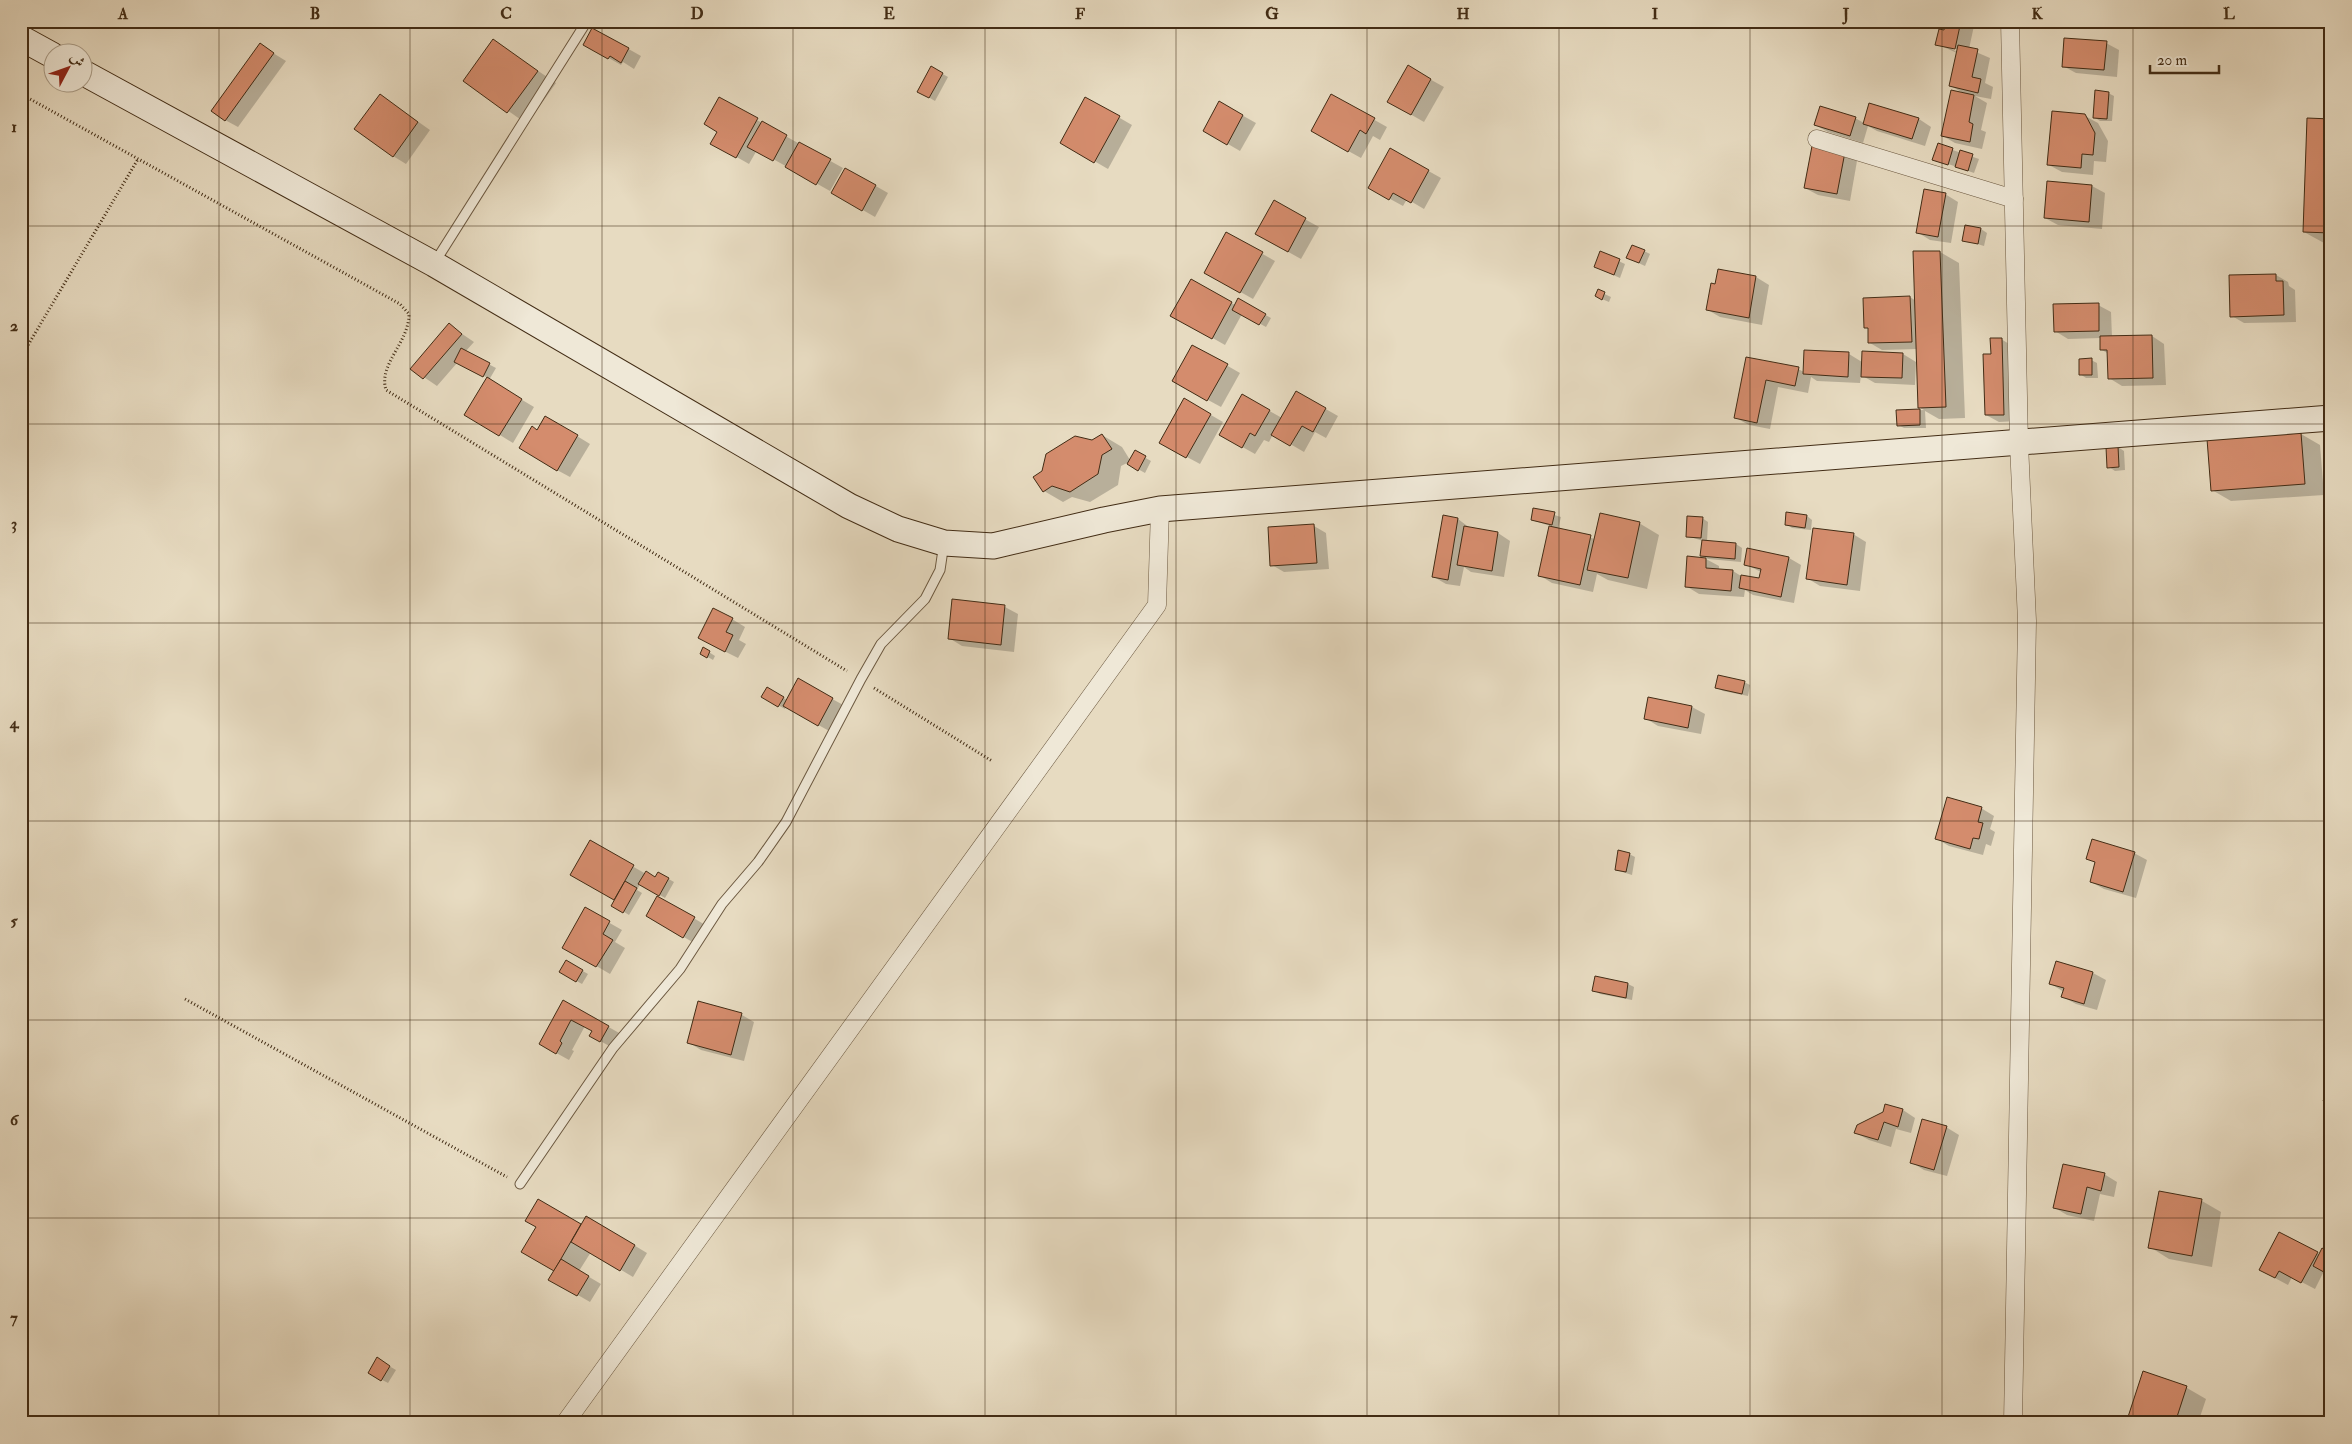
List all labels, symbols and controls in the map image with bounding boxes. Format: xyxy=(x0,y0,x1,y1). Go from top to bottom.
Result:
text: A xyxy=(117,4,129,24)
text: B xyxy=(310,4,320,24)
text: C xyxy=(500,4,512,24)
text: D xyxy=(690,4,704,24)
text: E xyxy=(883,4,895,24)
text: F xyxy=(1075,4,1085,24)
text: G xyxy=(1265,4,1279,24)
text: H xyxy=(1456,4,1470,24)
text: I xyxy=(1652,4,1659,24)
text: J xyxy=(1842,4,1850,25)
text: K xyxy=(2031,4,2043,24)
text: L xyxy=(2223,4,2235,24)
north arrow xyxy=(42,42,92,92)
scale bar xyxy=(2150,42,2218,74)
text: ش xyxy=(66,49,88,71)
text: 20 m xyxy=(2157,51,2187,70)
text: 1 xyxy=(11,117,17,137)
text: 2 xyxy=(10,316,18,336)
text: 3 xyxy=(11,514,17,534)
text: 4 xyxy=(9,713,20,733)
text: 5 xyxy=(10,911,18,931)
text: 6 xyxy=(10,1110,20,1130)
text: 7 xyxy=(10,1308,18,1328)

